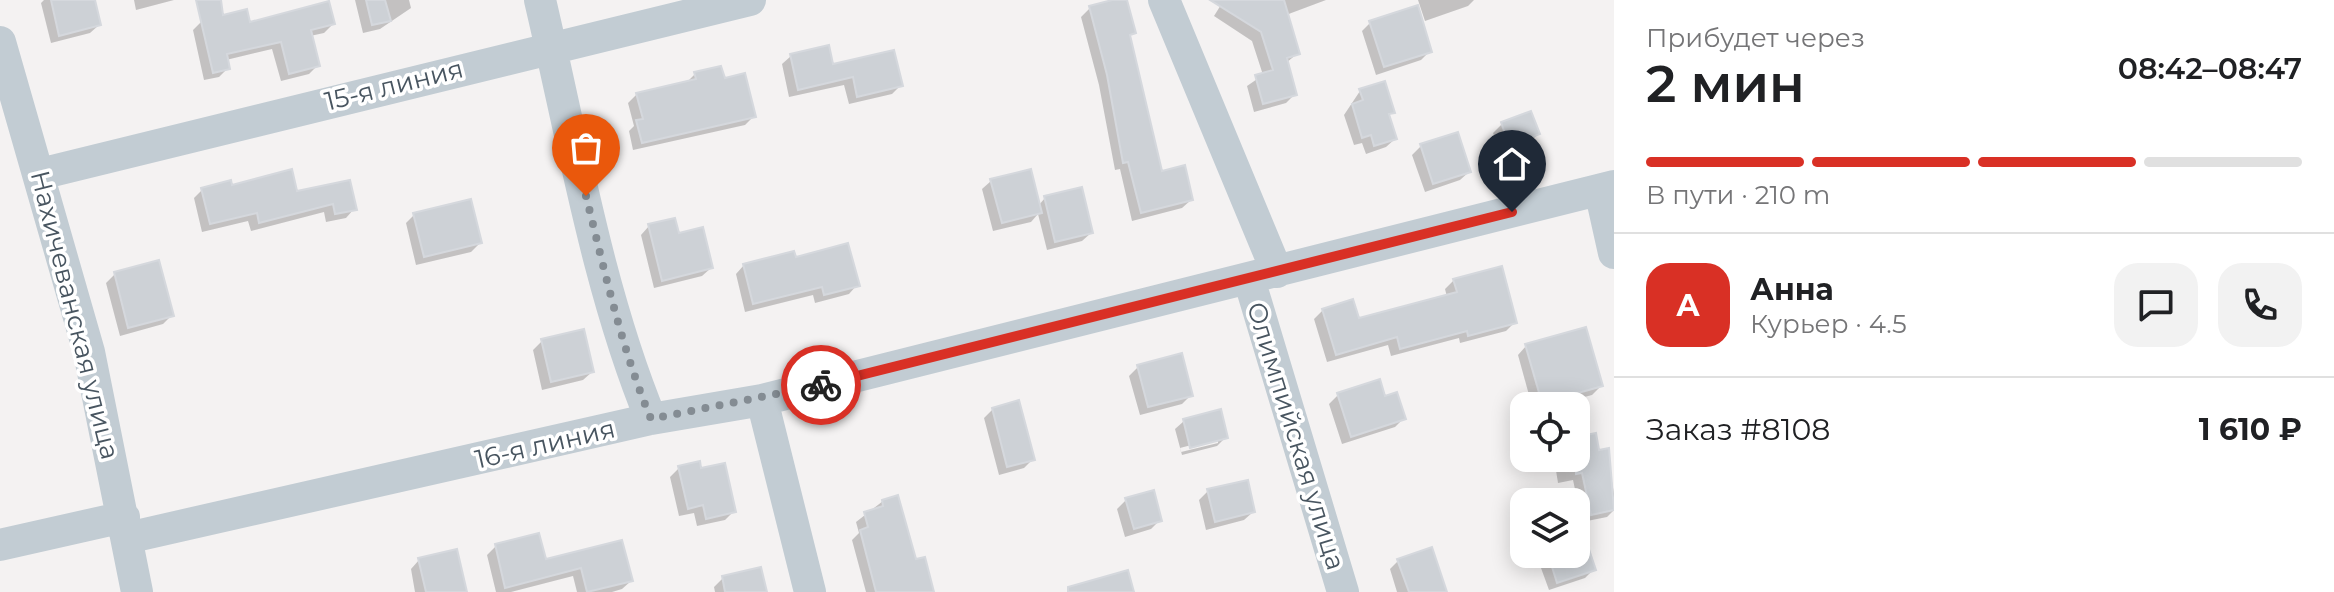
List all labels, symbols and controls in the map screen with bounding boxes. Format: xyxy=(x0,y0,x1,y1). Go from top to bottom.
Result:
text: Прибудет через xyxy=(1646,22,1865,54)
text: 08:42–08:47 xyxy=(2118,50,2302,87)
street label: 15-я линия xyxy=(321,52,467,118)
text: 2 мин xyxy=(1646,52,1805,115)
pin xyxy=(552,114,620,196)
icon: bag xyxy=(564,126,608,170)
pin xyxy=(1478,130,1546,212)
icon: home xyxy=(1490,142,1534,186)
street label: Нахичеванская улица xyxy=(24,167,126,463)
text: В пути · 210 m xyxy=(1646,179,1830,211)
button: chat xyxy=(2114,263,2198,347)
button: phone xyxy=(2218,263,2302,347)
text: Анна xyxy=(1750,271,1834,308)
text: А xyxy=(1676,287,1700,324)
street label: Олимпийская улица xyxy=(1240,298,1352,574)
text: Курьер · 4.5 xyxy=(1750,308,1907,340)
courier xyxy=(781,345,861,425)
icon: bike xyxy=(799,363,843,407)
map controls xyxy=(1510,392,1590,568)
button: locate xyxy=(1510,392,1590,472)
text: Заказ #8108 xyxy=(1646,411,1830,448)
text: 1 610 ₽ xyxy=(2199,411,2302,448)
street label: 16-я линия xyxy=(472,412,618,476)
button: layers xyxy=(1510,488,1590,568)

